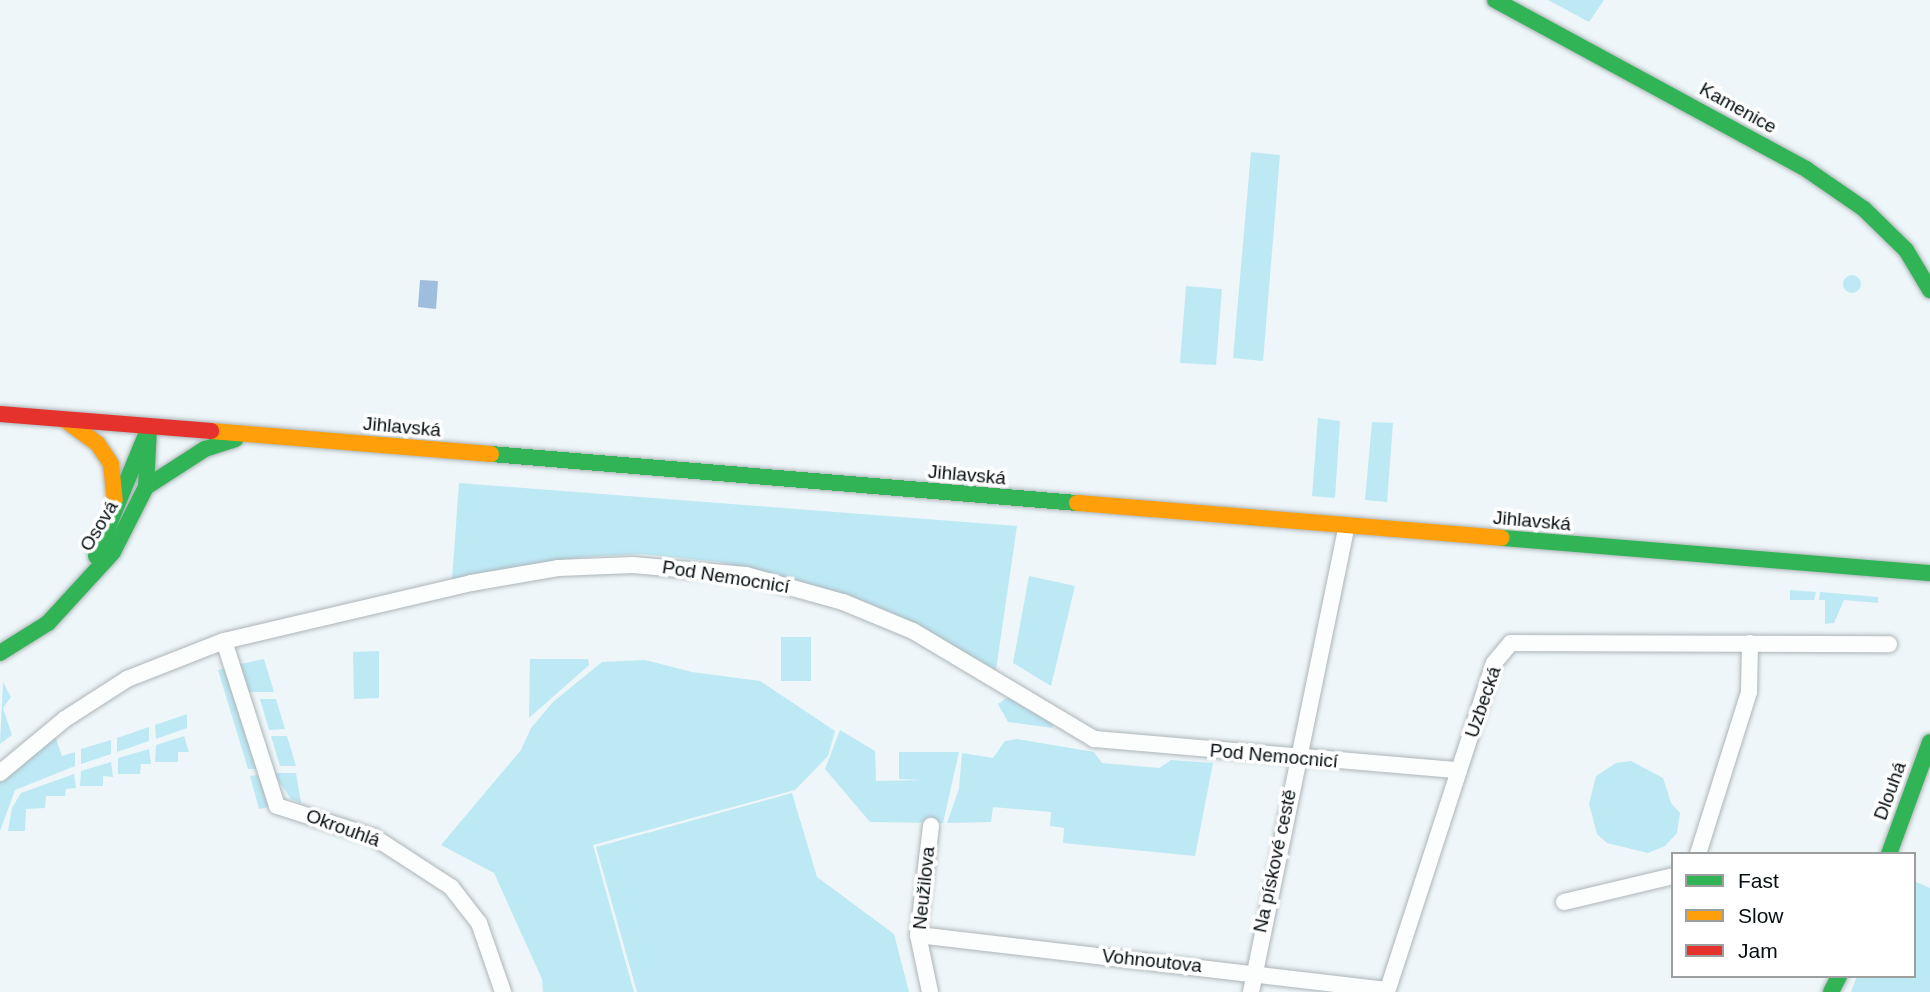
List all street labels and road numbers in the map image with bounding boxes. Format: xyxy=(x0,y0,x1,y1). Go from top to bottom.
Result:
street label: Kamenice xyxy=(1696,78,1780,138)
street label: Jihlavská xyxy=(362,412,442,442)
street label: Jihlavská xyxy=(927,460,1007,490)
street label: Osová xyxy=(75,497,123,555)
street label: Jihlavská xyxy=(1492,506,1572,536)
street label: Pod Nemocnicí xyxy=(661,556,791,598)
street label: Uzbecká xyxy=(1460,663,1506,741)
street label: Pod Nemocnicí xyxy=(1209,739,1339,773)
street label: Dlouhá xyxy=(1869,759,1911,823)
street label: Na pískové cestě xyxy=(1249,787,1301,935)
street label: Okrouhlá xyxy=(303,804,383,852)
street label: Neužilova xyxy=(908,845,940,931)
street label: Vohnoutova xyxy=(1101,944,1203,978)

